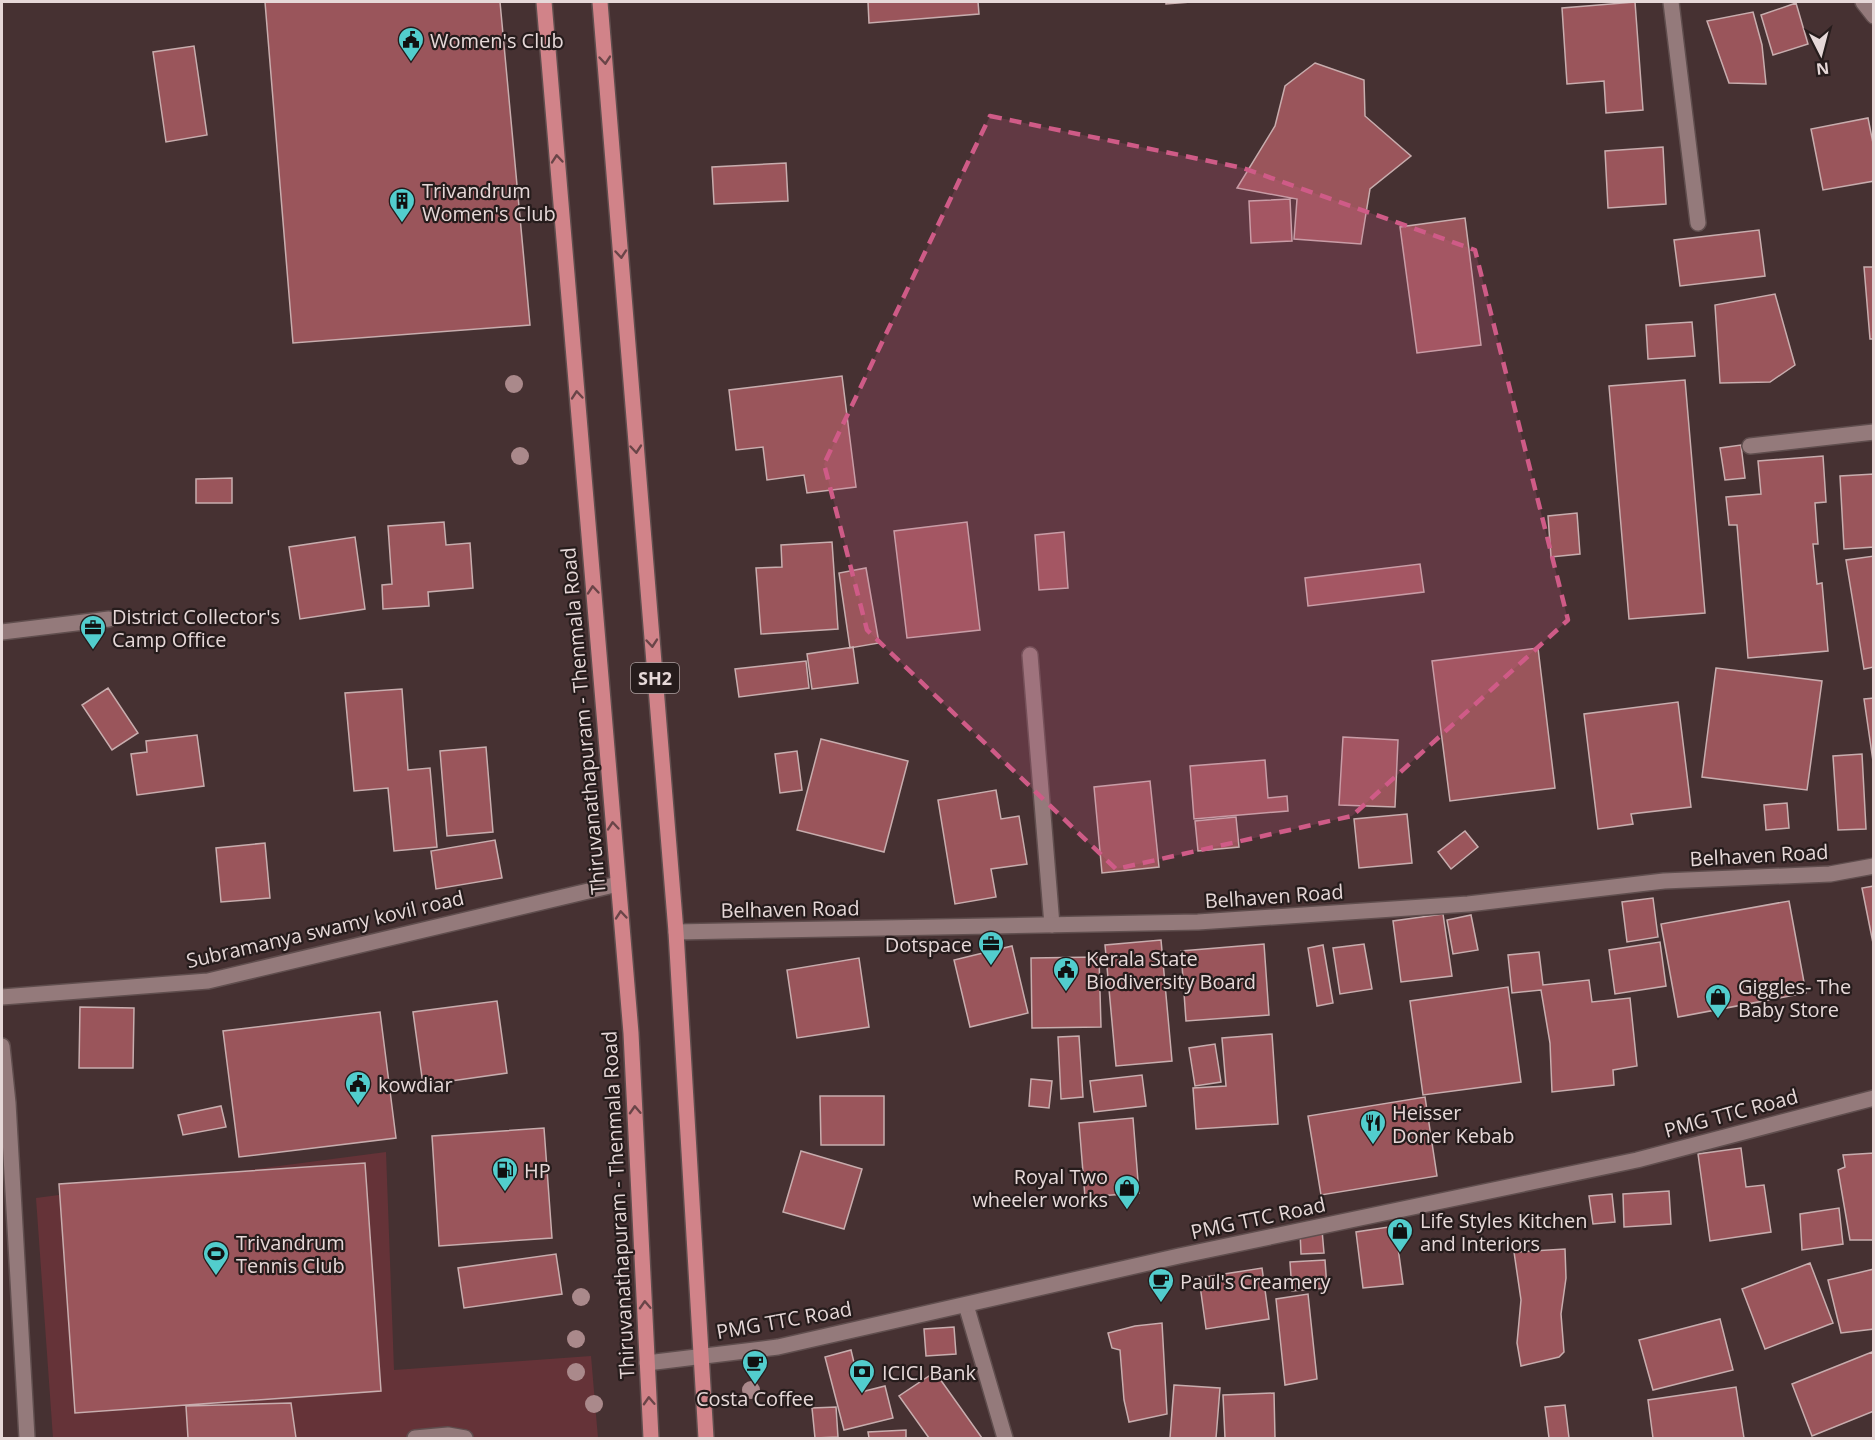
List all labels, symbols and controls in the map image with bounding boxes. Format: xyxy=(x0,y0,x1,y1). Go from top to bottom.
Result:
north arrow xyxy=(1791,24,1851,84)
public building icon: Women's Club xyxy=(396,25,426,63)
place label: Women's Club xyxy=(430,27,564,54)
one-way arrow xyxy=(598,55,611,64)
text: N xyxy=(1815,57,1830,81)
one-way arrow xyxy=(551,155,564,164)
place label: Trivandrum Women's Club xyxy=(422,177,556,227)
building icon: Trivandrum Women's Club xyxy=(387,186,417,224)
one-way arrow xyxy=(614,250,627,259)
one-way arrow xyxy=(571,391,584,400)
one-way arrow xyxy=(630,444,643,453)
street label: Thiruvanathapuram - Thenmala Road xyxy=(554,546,612,896)
one-way arrow xyxy=(587,585,600,594)
place label: District Collector's Camp Office xyxy=(112,603,280,653)
office icon: District Collector's Camp Office xyxy=(78,613,108,651)
one-way arrow xyxy=(645,638,658,647)
road number: SH2 xyxy=(631,663,679,693)
one-way arrow xyxy=(607,821,620,830)
street label: Belhaven Road xyxy=(1689,838,1829,872)
street label: Belhaven Road xyxy=(1204,878,1344,914)
street label: Subramanya swamy kovil road xyxy=(183,884,467,974)
street label: Belhaven Road xyxy=(720,894,860,924)
one-way arrow xyxy=(615,911,628,920)
office icon: Dotspace xyxy=(976,929,1006,967)
place label: Dotspace xyxy=(885,931,972,958)
place label: Kerala State Biodiversity Board xyxy=(1086,945,1256,995)
public building icon: Kerala State Biodiversity Board xyxy=(1051,955,1081,993)
place label: Giggles- The Baby Store xyxy=(1738,973,1851,1023)
shop icon: Giggles- The Baby Store xyxy=(1703,982,1733,1020)
street label: Thiruvanathapuram - Thenmala Road xyxy=(595,1030,641,1380)
public building icon: kowdiar xyxy=(343,1069,373,1107)
place label: kowdiar xyxy=(378,1071,453,1098)
street label: PMG TTC Road xyxy=(1661,1082,1801,1144)
place label: Heisser Doner Kebab xyxy=(1392,1099,1514,1149)
one-way arrow xyxy=(628,1105,641,1114)
restaurant icon: Heisser Doner Kebab xyxy=(1358,1108,1388,1146)
fuel station icon: HP xyxy=(490,1155,520,1193)
place label: HP xyxy=(524,1157,551,1184)
place label: Royal Two wheeler works xyxy=(972,1163,1108,1213)
shop icon: Royal Two wheeler works xyxy=(1112,1173,1142,1211)
street label: PMG TTC Road xyxy=(1188,1191,1328,1245)
place label: Life Styles Kitchen and Interiors xyxy=(1420,1207,1588,1257)
shop icon: Life Styles Kitchen and Interiors xyxy=(1385,1216,1415,1254)
place label: Trivandrum Tennis Club xyxy=(236,1229,345,1279)
sports icon: Trivandrum Tennis Club xyxy=(201,1239,231,1277)
cafe icon: Paul's Creamery xyxy=(1146,1266,1176,1304)
place label: Paul's Creamery xyxy=(1180,1268,1332,1295)
street label: PMG TTC Road xyxy=(714,1295,854,1345)
one-way arrow xyxy=(638,1300,651,1309)
cafe icon: Costa Coffee xyxy=(740,1348,770,1386)
bank icon: ICICI Bank xyxy=(847,1357,877,1395)
place label: ICICI Bank xyxy=(882,1359,976,1386)
place label: Costa Coffee xyxy=(696,1385,814,1412)
one-way arrow xyxy=(643,1396,656,1405)

